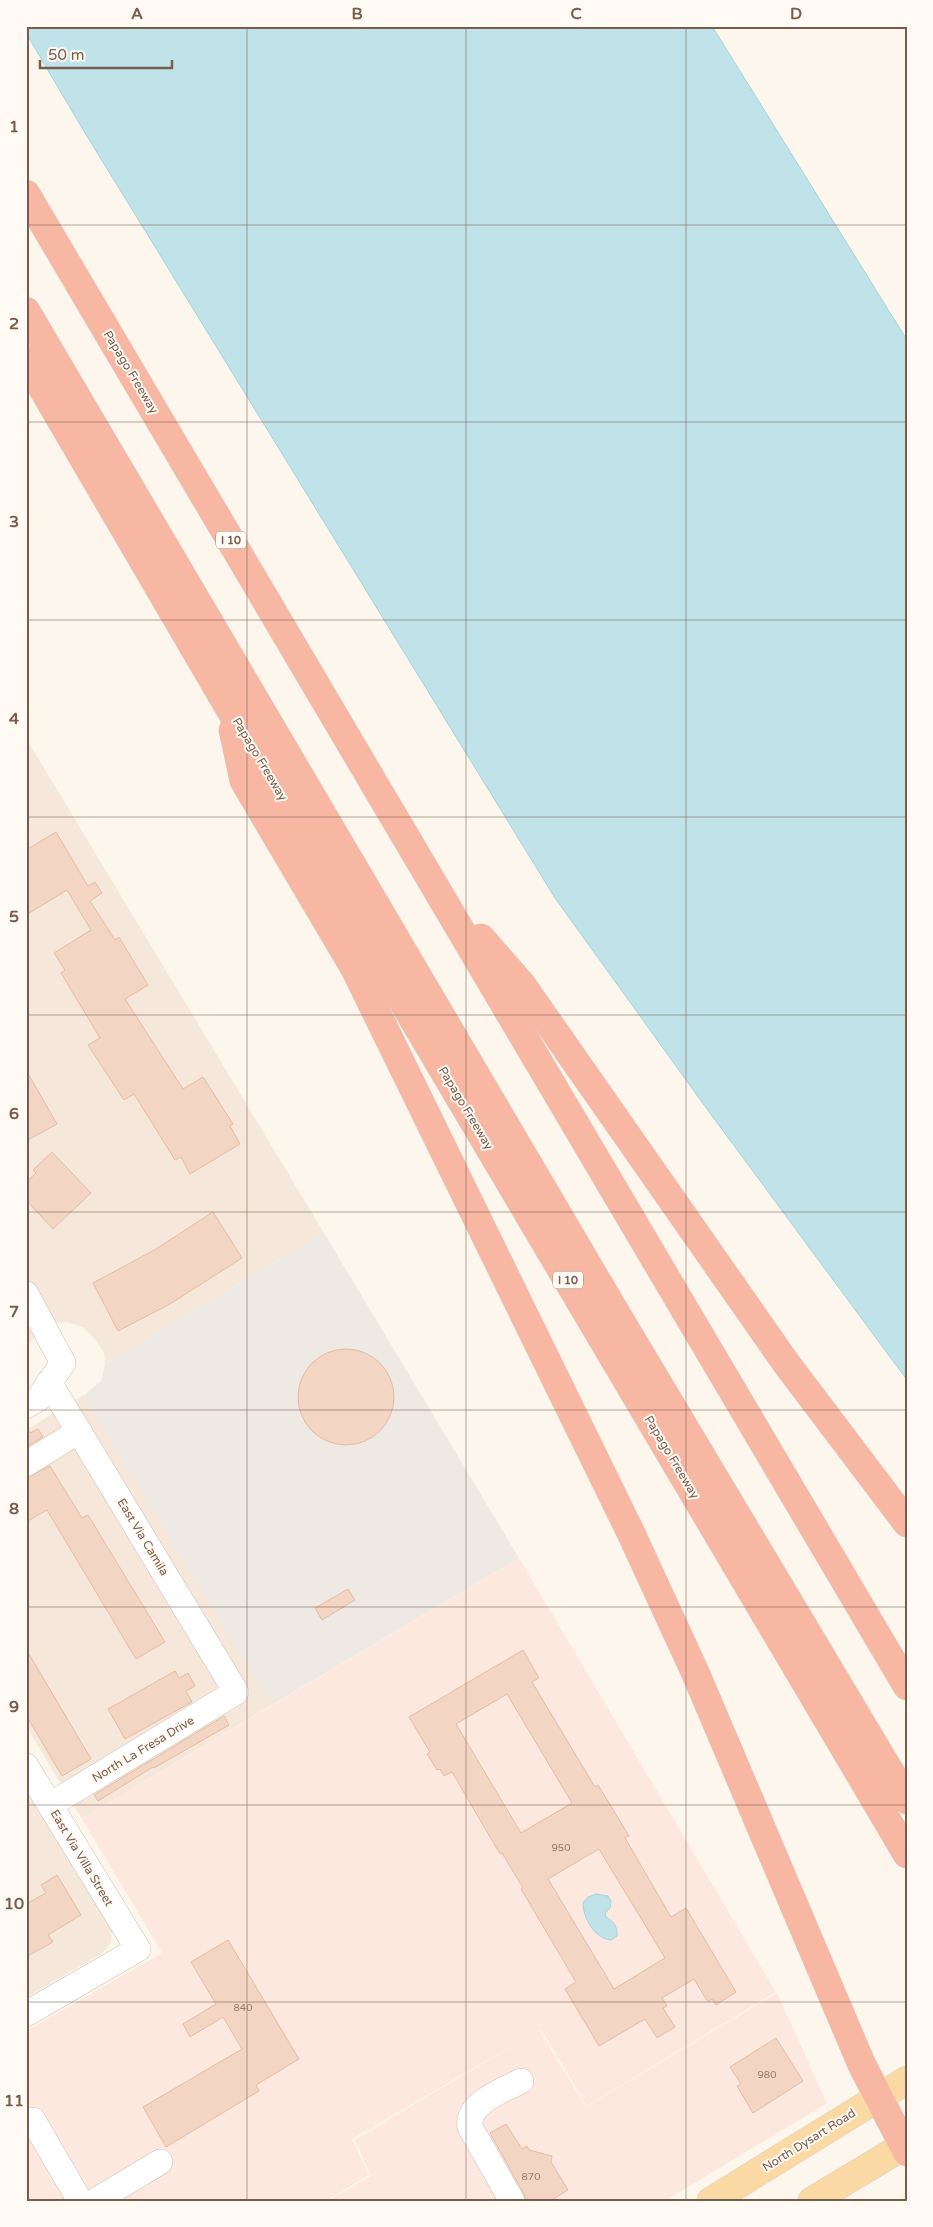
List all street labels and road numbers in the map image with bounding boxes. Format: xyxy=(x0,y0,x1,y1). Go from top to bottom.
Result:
street label: Papago Freeway xyxy=(101,328,162,416)
road number: I 10 xyxy=(216,532,246,548)
street label: Papago Freeway xyxy=(230,715,291,803)
street label: Papago Freeway xyxy=(436,1064,497,1152)
road number: I 10 xyxy=(553,1272,583,1288)
street label: Papago Freeway xyxy=(642,1413,703,1501)
street label: East Via Camila xyxy=(114,1496,172,1578)
street label: North La Fresa Drive xyxy=(89,1713,197,1785)
street label: East Via Villa Street xyxy=(48,1807,117,1909)
street label: North Dysart Road xyxy=(760,2106,858,2174)

